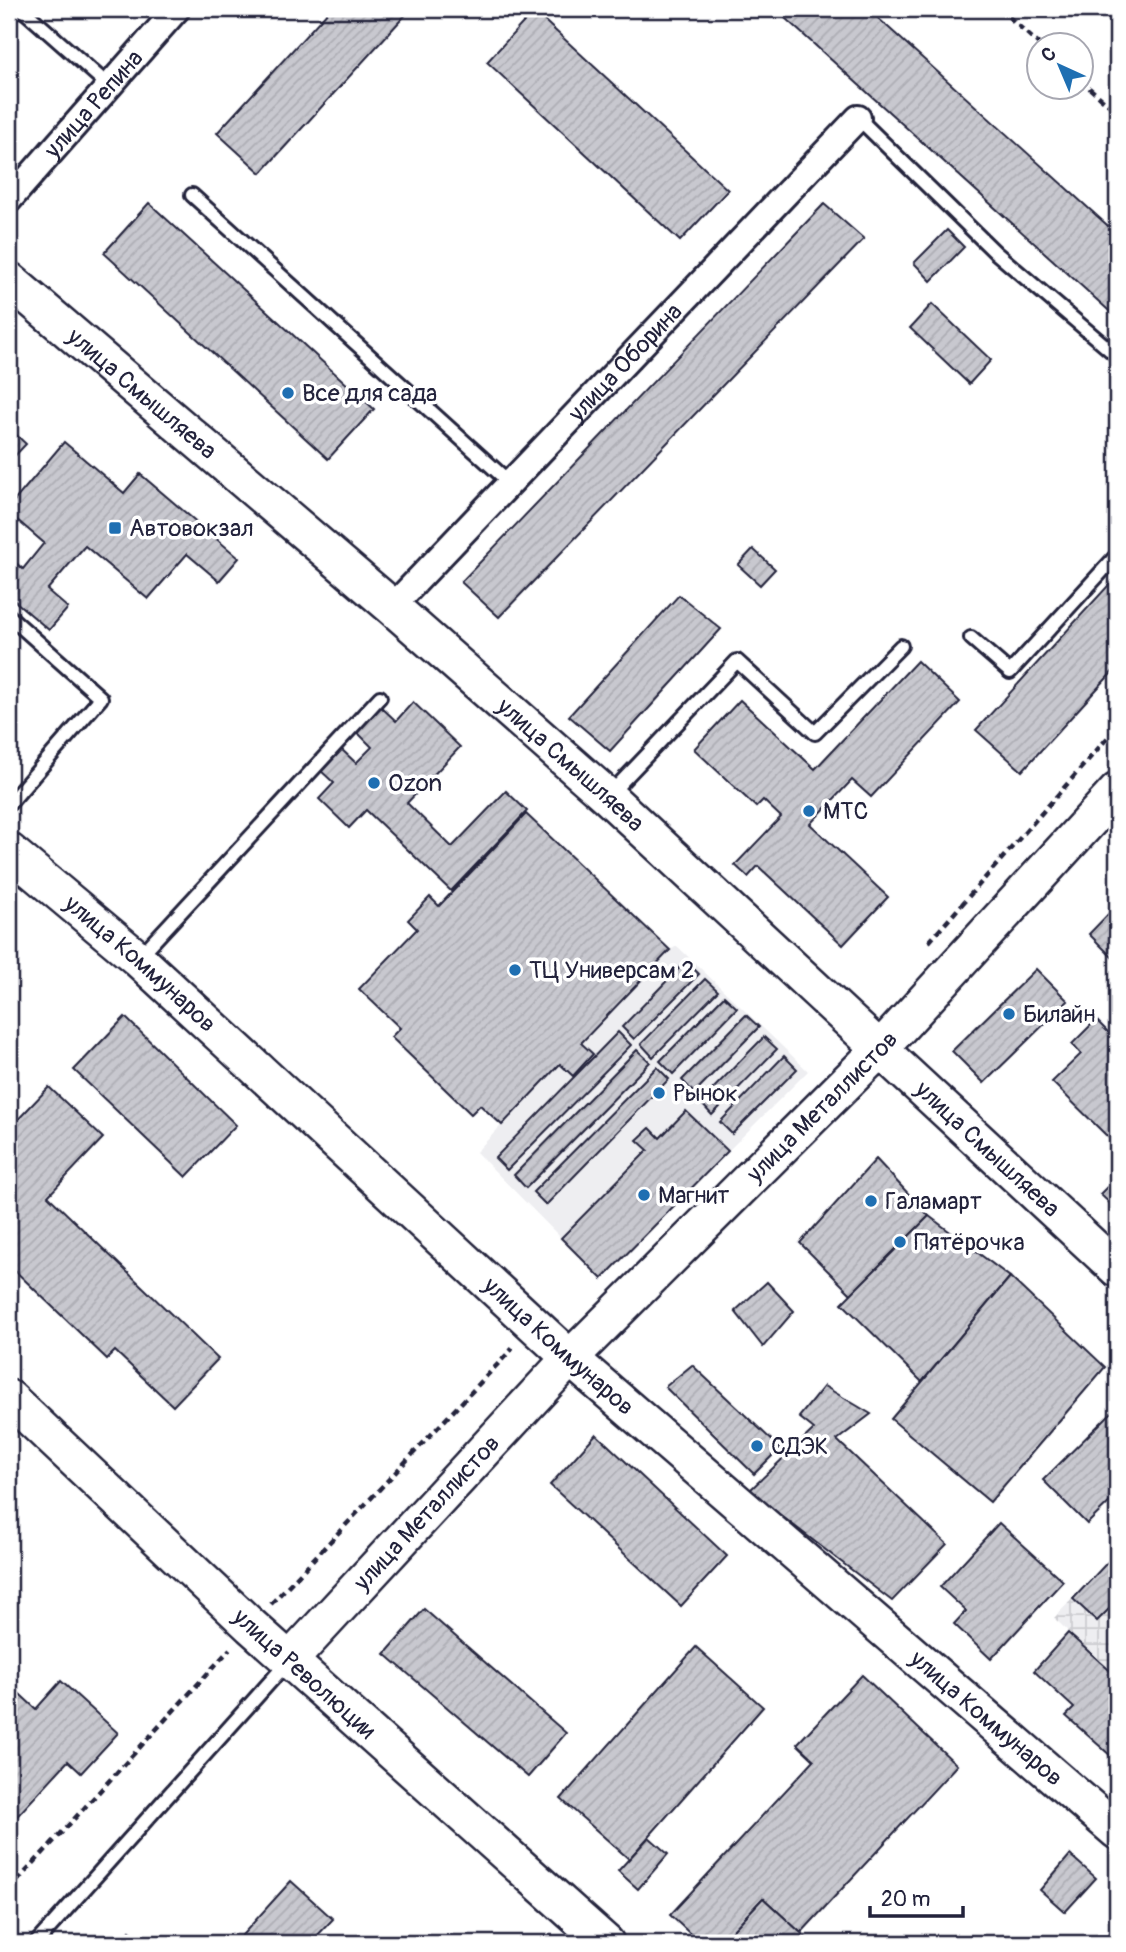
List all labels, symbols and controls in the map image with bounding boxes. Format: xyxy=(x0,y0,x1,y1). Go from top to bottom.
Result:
north arrow xyxy=(1024,32,1094,102)
text: С xyxy=(1036,42,1062,67)
street label: улица Репина xyxy=(37,44,149,165)
street label: улица Оборина xyxy=(562,297,688,428)
street label: улица Смышляева xyxy=(61,321,223,465)
place label: Все для сада xyxy=(302,379,437,408)
marker: Все для сада xyxy=(280,385,296,401)
place label: Автовокзал xyxy=(129,514,254,543)
marker: Автовокзал xyxy=(107,520,123,536)
street label: улица Смышляева xyxy=(491,691,650,838)
place label: Ozon xyxy=(388,769,442,798)
marker: Ozon xyxy=(366,775,382,791)
place label: МТС xyxy=(823,797,868,826)
marker: МТС xyxy=(801,803,817,819)
street label: улица Коммунаров xyxy=(58,888,222,1038)
place label: ТЦ Универсам 2 xyxy=(529,956,694,985)
marker: ТЦ Универсам 2 xyxy=(507,962,523,978)
place label: Билайн xyxy=(1023,1000,1095,1029)
marker: Билайн xyxy=(1001,1006,1017,1022)
street label: улица Металлистов xyxy=(740,1025,904,1189)
street label: улица Смышляева xyxy=(909,1074,1066,1223)
place label: Рынок xyxy=(673,1079,738,1108)
marker: Рынок xyxy=(651,1085,667,1101)
place label: Магнит xyxy=(658,1181,729,1210)
marker: Магнит xyxy=(636,1187,652,1203)
place label: Галамарт xyxy=(885,1187,982,1216)
marker: Галамарт xyxy=(863,1193,879,1209)
place label: Пятёрочка xyxy=(914,1228,1025,1257)
marker: Пятёрочка xyxy=(892,1234,908,1250)
street label: улица Коммунаров xyxy=(477,1270,640,1421)
street label: улица Металлистов xyxy=(347,1429,506,1597)
place label: СДЭК xyxy=(771,1432,828,1461)
marker: СДЭК xyxy=(749,1438,765,1454)
street label: улица Революции xyxy=(226,1602,382,1745)
street label: улица Коммунаров xyxy=(903,1644,1069,1792)
scale bar xyxy=(870,1875,963,1919)
text: 20 m xyxy=(881,1886,930,1913)

